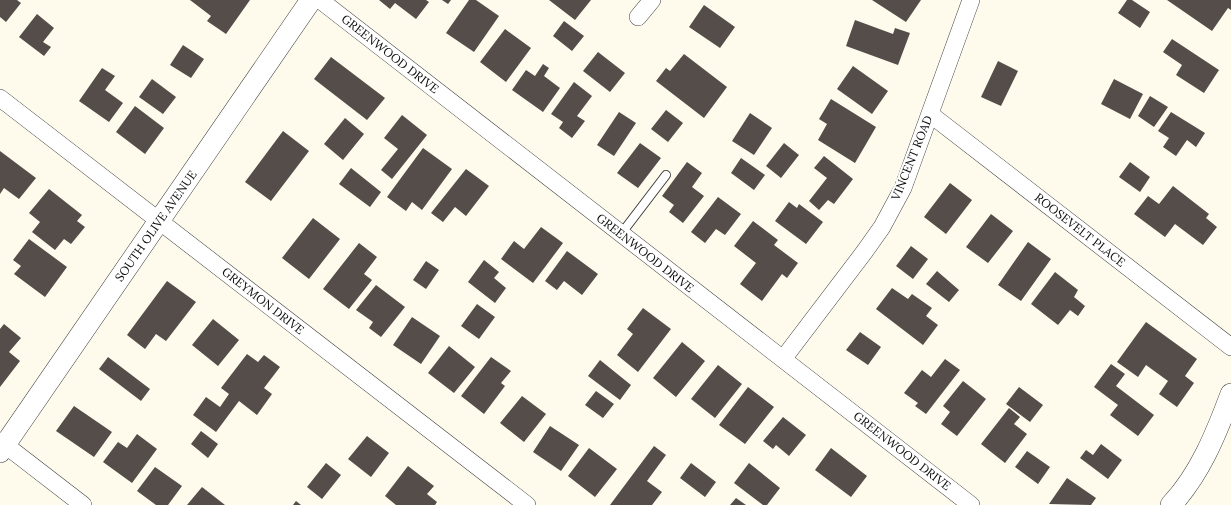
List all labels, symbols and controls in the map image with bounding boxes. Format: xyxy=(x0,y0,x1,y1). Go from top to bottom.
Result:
street label: GREENWOOD DRIVE xyxy=(339,11,442,96)
street label: VINCENT ROAD xyxy=(887,113,935,203)
street label: SOUTH OLIVE AVENUE xyxy=(112,167,200,284)
street label: ROOSEVELT PLACE xyxy=(1032,190,1129,270)
street label: GREENWOOD DRIVE xyxy=(594,210,697,295)
street label: GREYMON DRIVE xyxy=(219,264,307,337)
street label: GREENWOOD DRIVE xyxy=(851,408,954,493)

